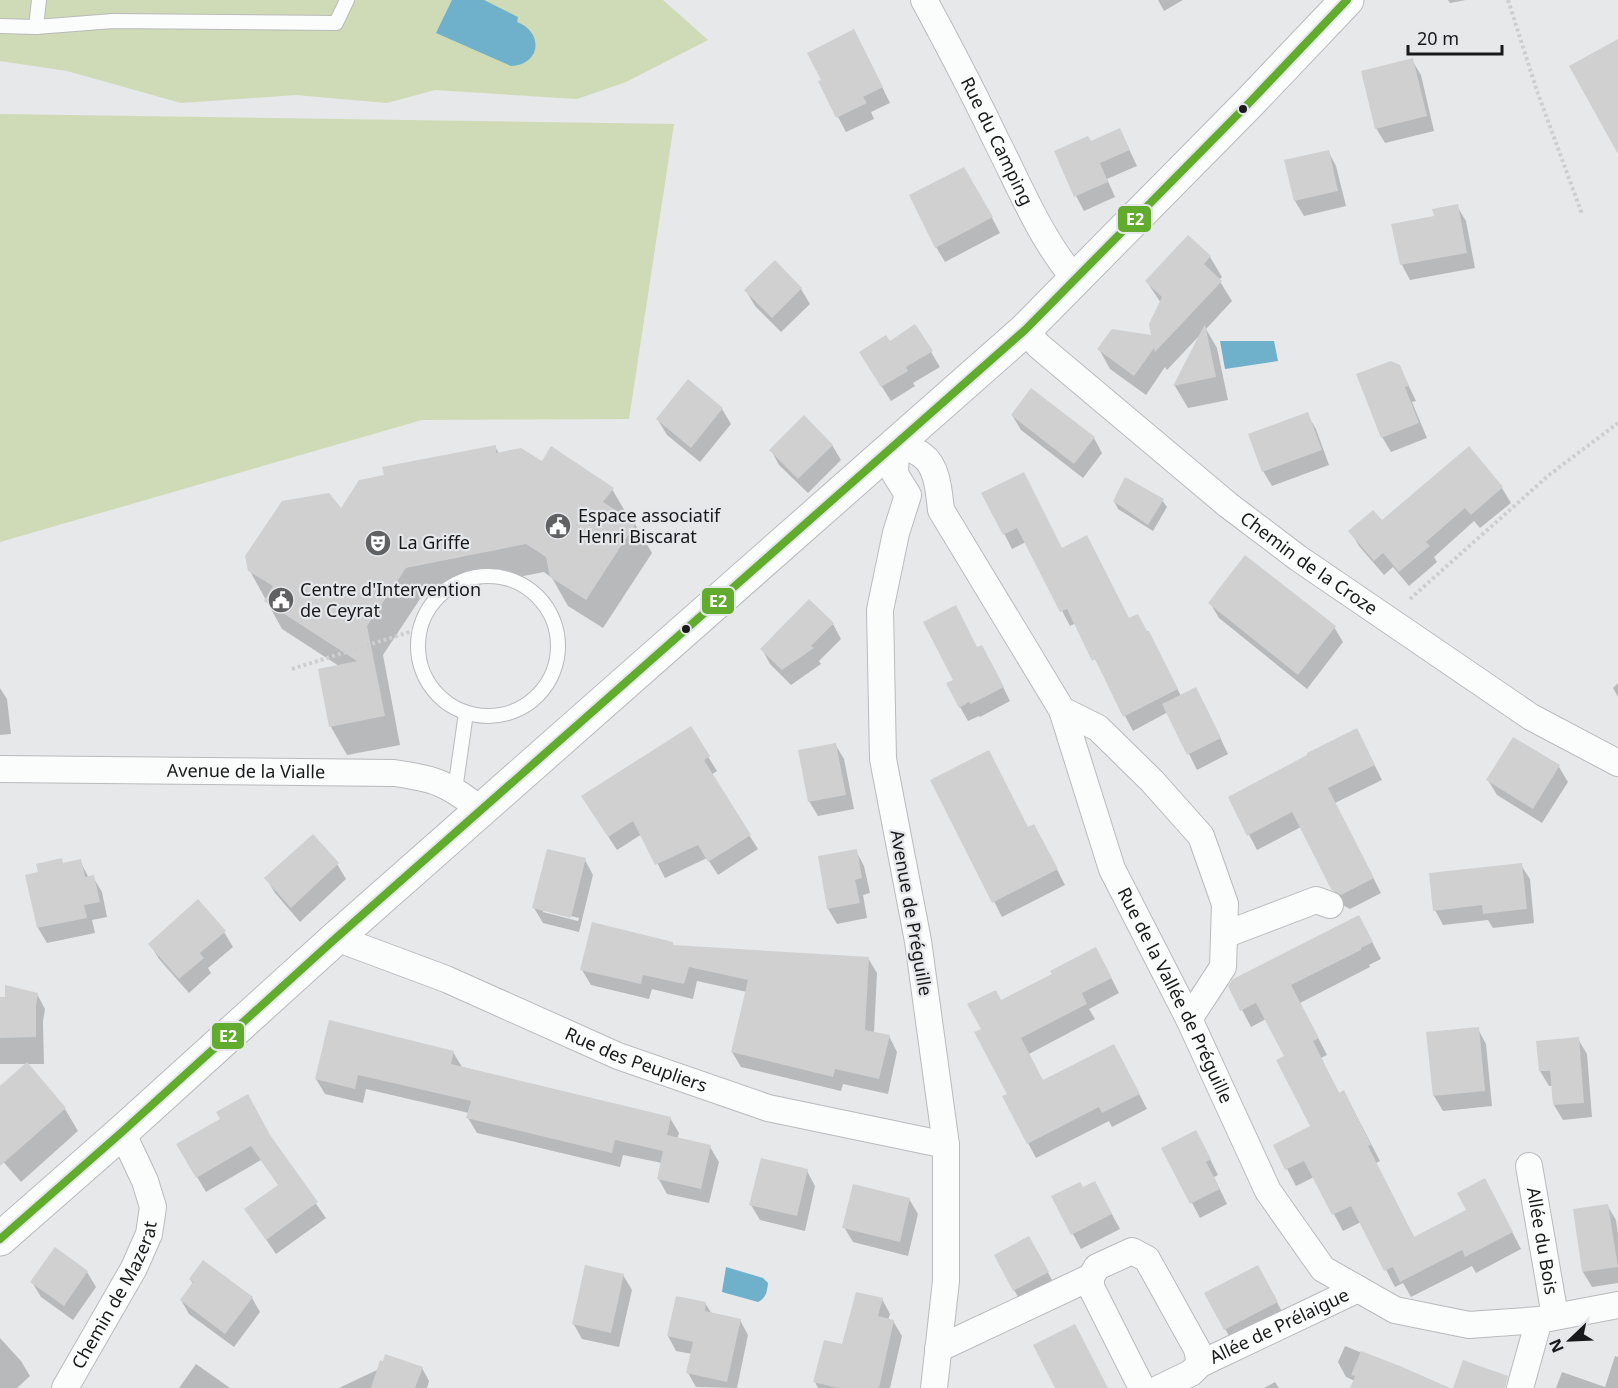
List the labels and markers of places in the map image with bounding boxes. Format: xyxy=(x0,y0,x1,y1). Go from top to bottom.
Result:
unlabelled marker xyxy=(1237,103,1249,115)
place label: Espace associatif Henri Biscarat xyxy=(578,503,721,548)
public building icon: Espace associatif Henri Biscarat xyxy=(543,511,573,541)
theatre icon: La Griffe xyxy=(363,528,393,558)
place label: La Griffe xyxy=(398,530,470,554)
place label: Centre d'Intervention de Ceyrat xyxy=(300,577,481,622)
public building icon: Centre d'Intervention de Ceyrat xyxy=(266,585,296,615)
unlabelled marker xyxy=(680,623,692,635)

